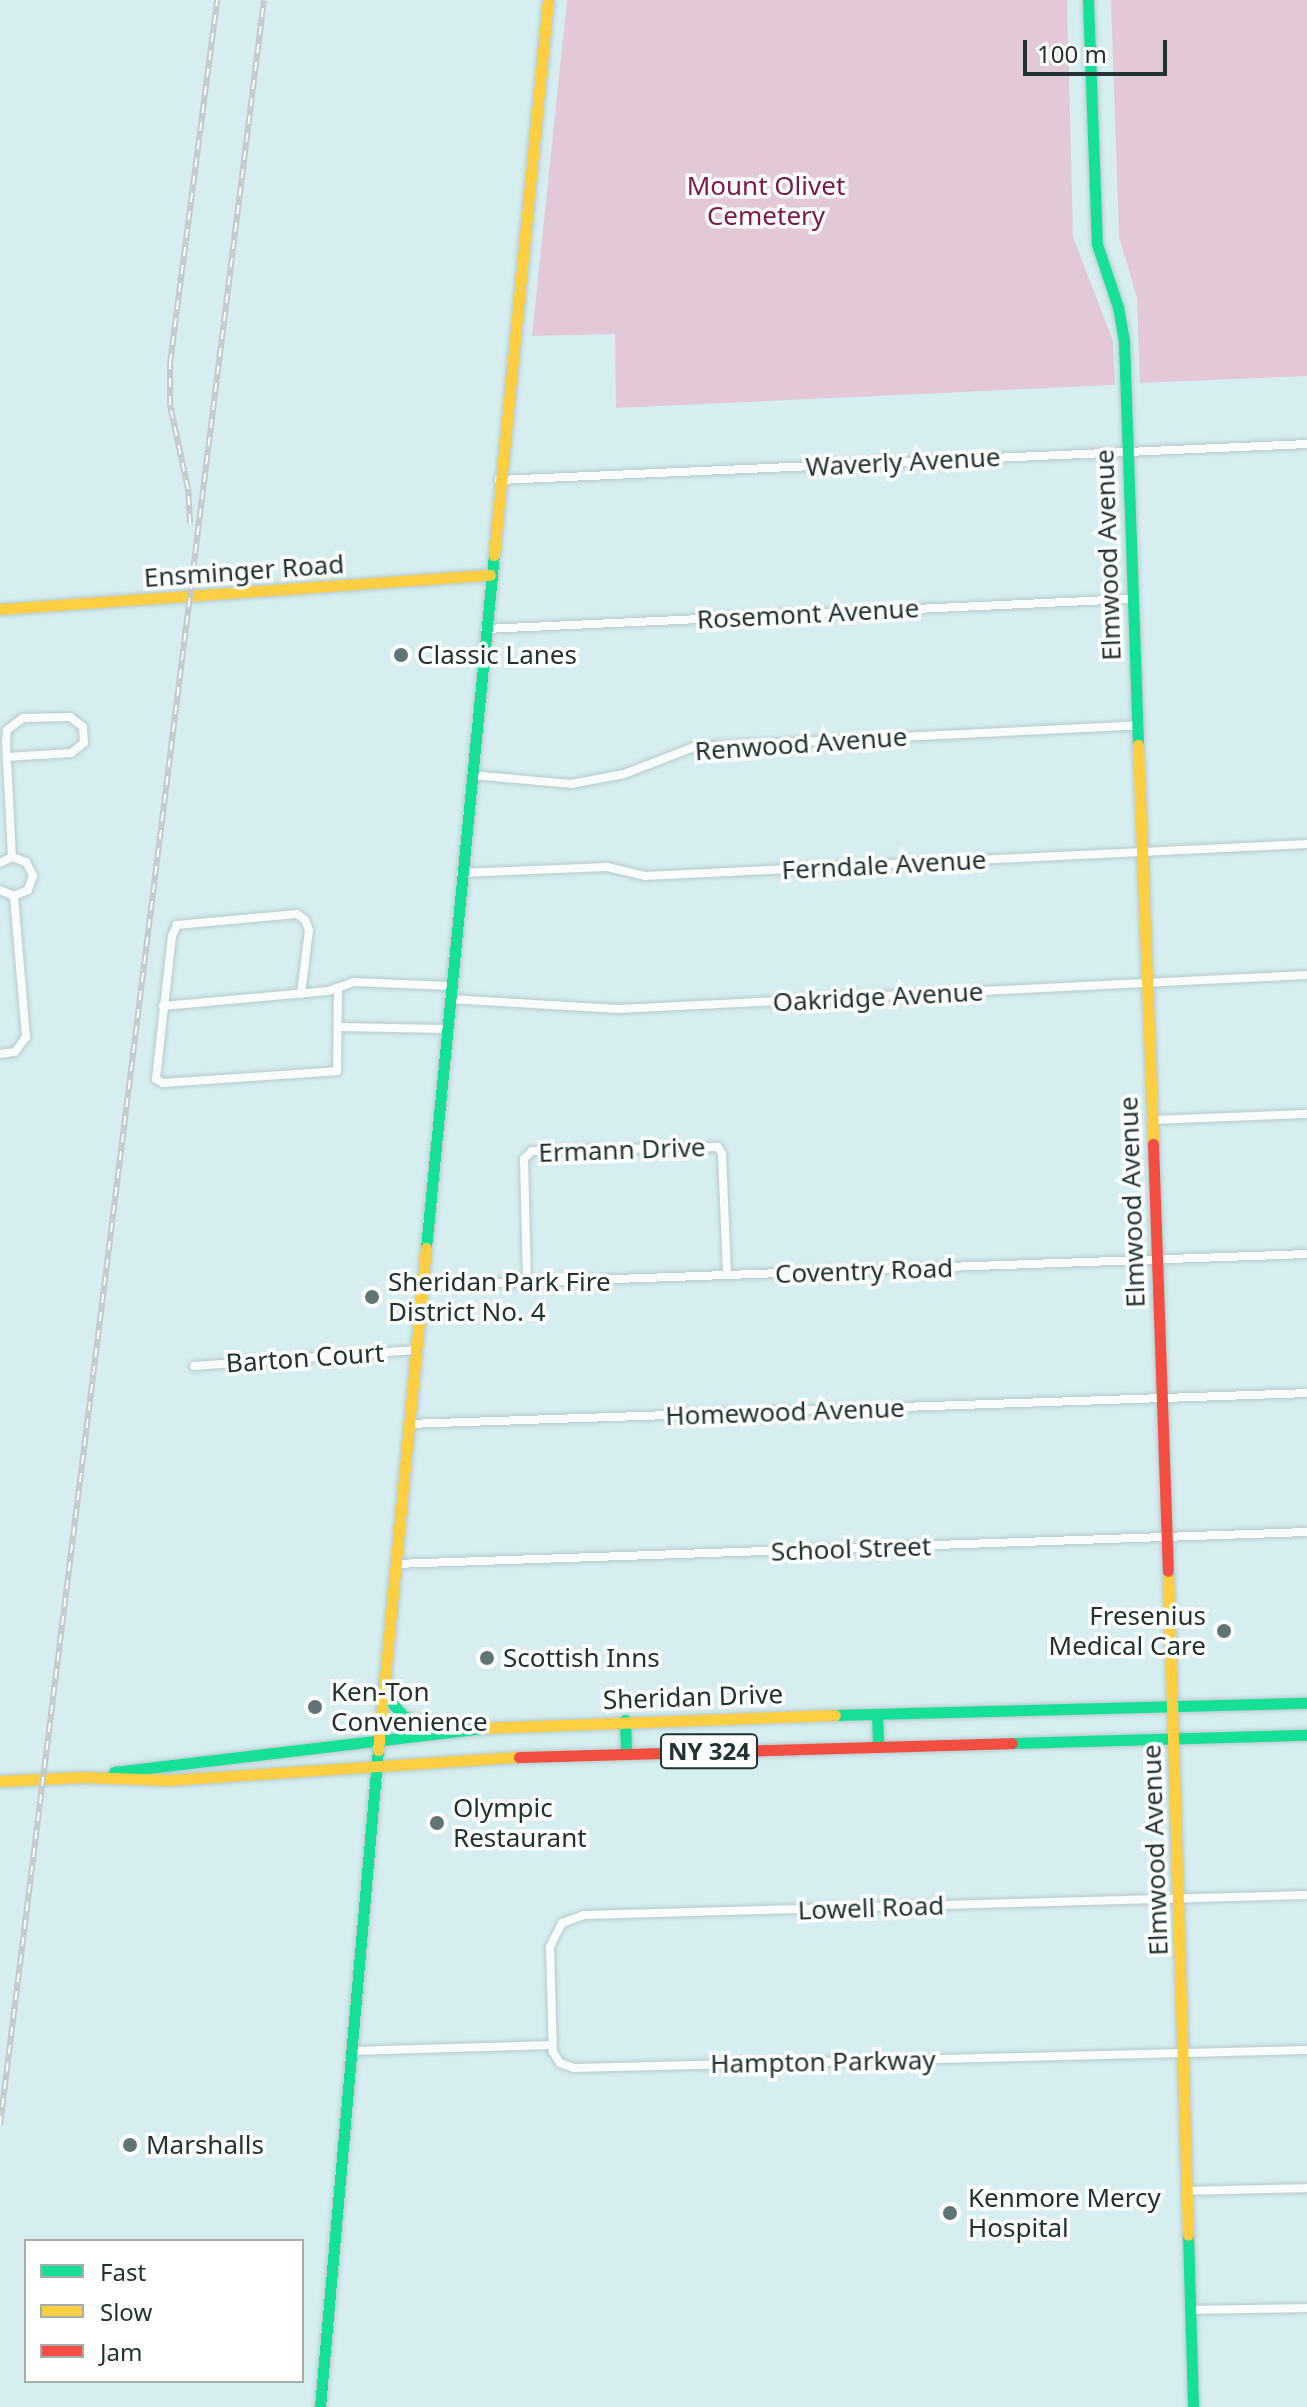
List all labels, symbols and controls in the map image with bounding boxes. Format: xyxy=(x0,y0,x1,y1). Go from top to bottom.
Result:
scale bar xyxy=(1027,24,1171,74)
text: 100 m xyxy=(1037,37,1107,70)
park label: Mount Olivet Cemetery xyxy=(687,170,845,232)
street label: Waverly Avenue xyxy=(805,441,1001,483)
street label: Elmwood Avenue xyxy=(1089,449,1127,661)
street label: Ensminger Road xyxy=(143,548,345,594)
street label: Rosemont Avenue xyxy=(696,593,920,635)
place label: Classic Lanes xyxy=(417,639,577,671)
marker: Classic Lanes xyxy=(392,646,410,664)
street label: Renwood Avenue xyxy=(694,721,908,767)
street label: Ferndale Avenue xyxy=(781,844,987,886)
street label: Oakridge Avenue xyxy=(772,976,984,1018)
street label: Elmwood Avenue xyxy=(1113,1096,1151,1308)
street label: Ermann Drive xyxy=(538,1131,706,1169)
street label: Coventry Road xyxy=(774,1252,954,1290)
place label: Sheridan Park Fire District No. 4 xyxy=(388,1266,611,1328)
marker: Sheridan Park Fire District No. 4 xyxy=(363,1288,381,1306)
street label: Barton Court xyxy=(225,1337,385,1379)
street label: Homewood Avenue xyxy=(665,1392,905,1432)
street label: School Street xyxy=(770,1531,932,1567)
place label: Fresenius Medical Care xyxy=(1049,1600,1206,1662)
marker: Fresenius Medical Care xyxy=(1213,1620,1235,1642)
place label: Scottish Inns xyxy=(503,1642,660,1674)
marker: Scottish Inns xyxy=(478,1649,496,1667)
place label: Ken-Ton Convenience xyxy=(331,1676,488,1738)
street label: Sheridan Drive xyxy=(602,1678,784,1716)
marker: Ken-Ton Convenience xyxy=(306,1698,324,1716)
road number: NY 324 xyxy=(659,1731,759,1771)
street label: Elmwood Avenue xyxy=(1136,1744,1174,1956)
place label: Olympic Restaurant xyxy=(453,1792,587,1854)
marker: Olympic Restaurant xyxy=(428,1814,446,1832)
street label: Lowell Road xyxy=(797,1890,945,1926)
street label: Hampton Parkway xyxy=(710,2044,936,2080)
place label: Marshalls xyxy=(146,2129,264,2161)
marker: Marshalls xyxy=(121,2136,139,2154)
place label: Kenmore Mercy Hospital xyxy=(968,2182,1161,2244)
marker: Kenmore Mercy Hospital xyxy=(939,2202,961,2224)
legend xyxy=(24,2239,304,2383)
text: Fast xyxy=(100,2255,146,2288)
text: Slow xyxy=(100,2295,152,2328)
text: Jam xyxy=(100,2335,142,2368)

